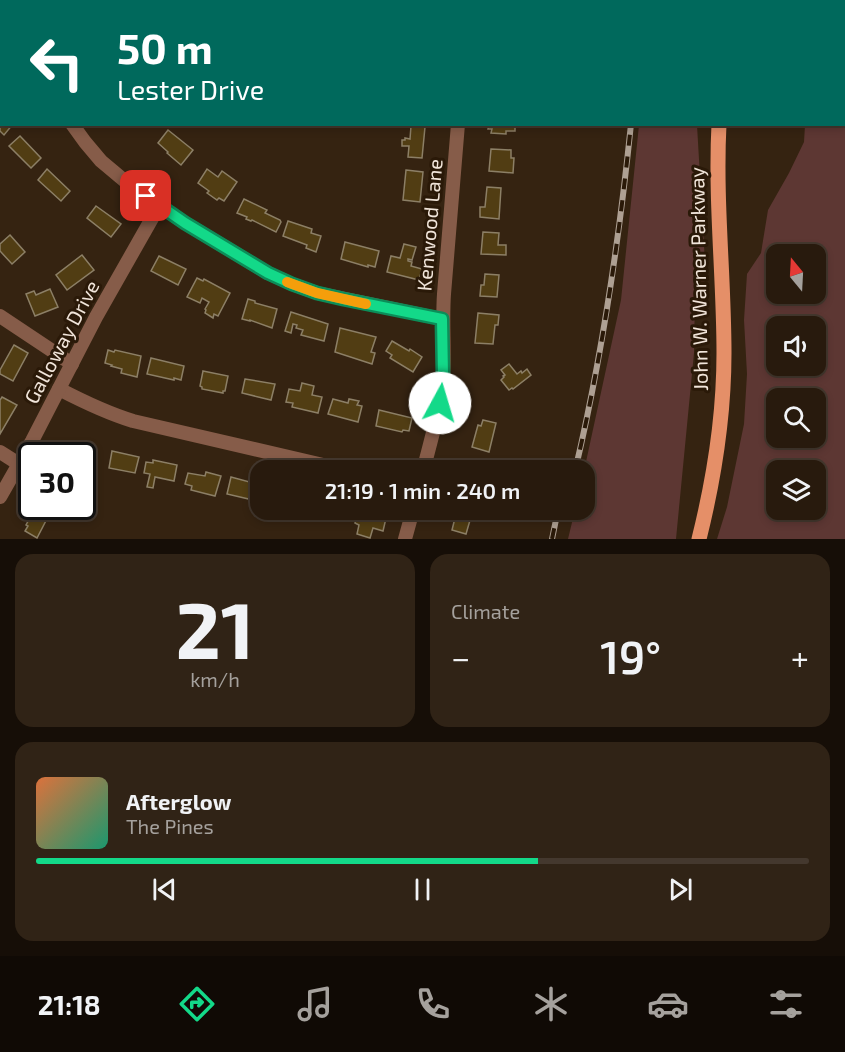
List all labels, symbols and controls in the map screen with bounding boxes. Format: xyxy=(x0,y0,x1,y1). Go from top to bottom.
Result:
text: 50 m xyxy=(117,22,213,72)
icon: left xyxy=(18,24,96,102)
text: Lester Drive xyxy=(117,73,264,105)
street label: Kenwood Lane xyxy=(411,158,447,292)
street label: John W. Warner Parkway xyxy=(684,166,712,391)
pin xyxy=(120,170,171,221)
icon: arrive xyxy=(129,179,162,212)
north arrow xyxy=(766,244,826,304)
map controls xyxy=(766,244,826,520)
street label: Galloway Drive xyxy=(19,276,104,407)
button: sound xyxy=(766,316,826,376)
position arrow xyxy=(408,371,472,435)
button: search xyxy=(766,388,826,448)
speed limit sign: 30 xyxy=(18,442,96,520)
button: layers xyxy=(766,460,826,520)
text: 21:19 · 1 min · 240 m xyxy=(325,477,520,503)
text: 21 xyxy=(175,581,255,675)
text: Climate xyxy=(451,599,520,623)
text: 19° xyxy=(600,629,661,683)
text: − xyxy=(451,637,470,677)
text: + xyxy=(791,637,809,677)
text: km/h xyxy=(190,667,240,691)
text: Afterglow xyxy=(126,788,231,814)
text: The Pines xyxy=(126,814,214,838)
icon: previous xyxy=(148,873,181,906)
icon: pause xyxy=(406,873,439,906)
icon: next xyxy=(664,873,697,906)
icon: directions xyxy=(176,983,218,1025)
icon: music xyxy=(294,983,336,1025)
icon: phone xyxy=(412,983,454,1025)
icon: climate xyxy=(530,983,572,1025)
icon: car xyxy=(647,983,689,1025)
icon: filters xyxy=(765,983,807,1025)
text: 21:18 xyxy=(38,988,101,1020)

